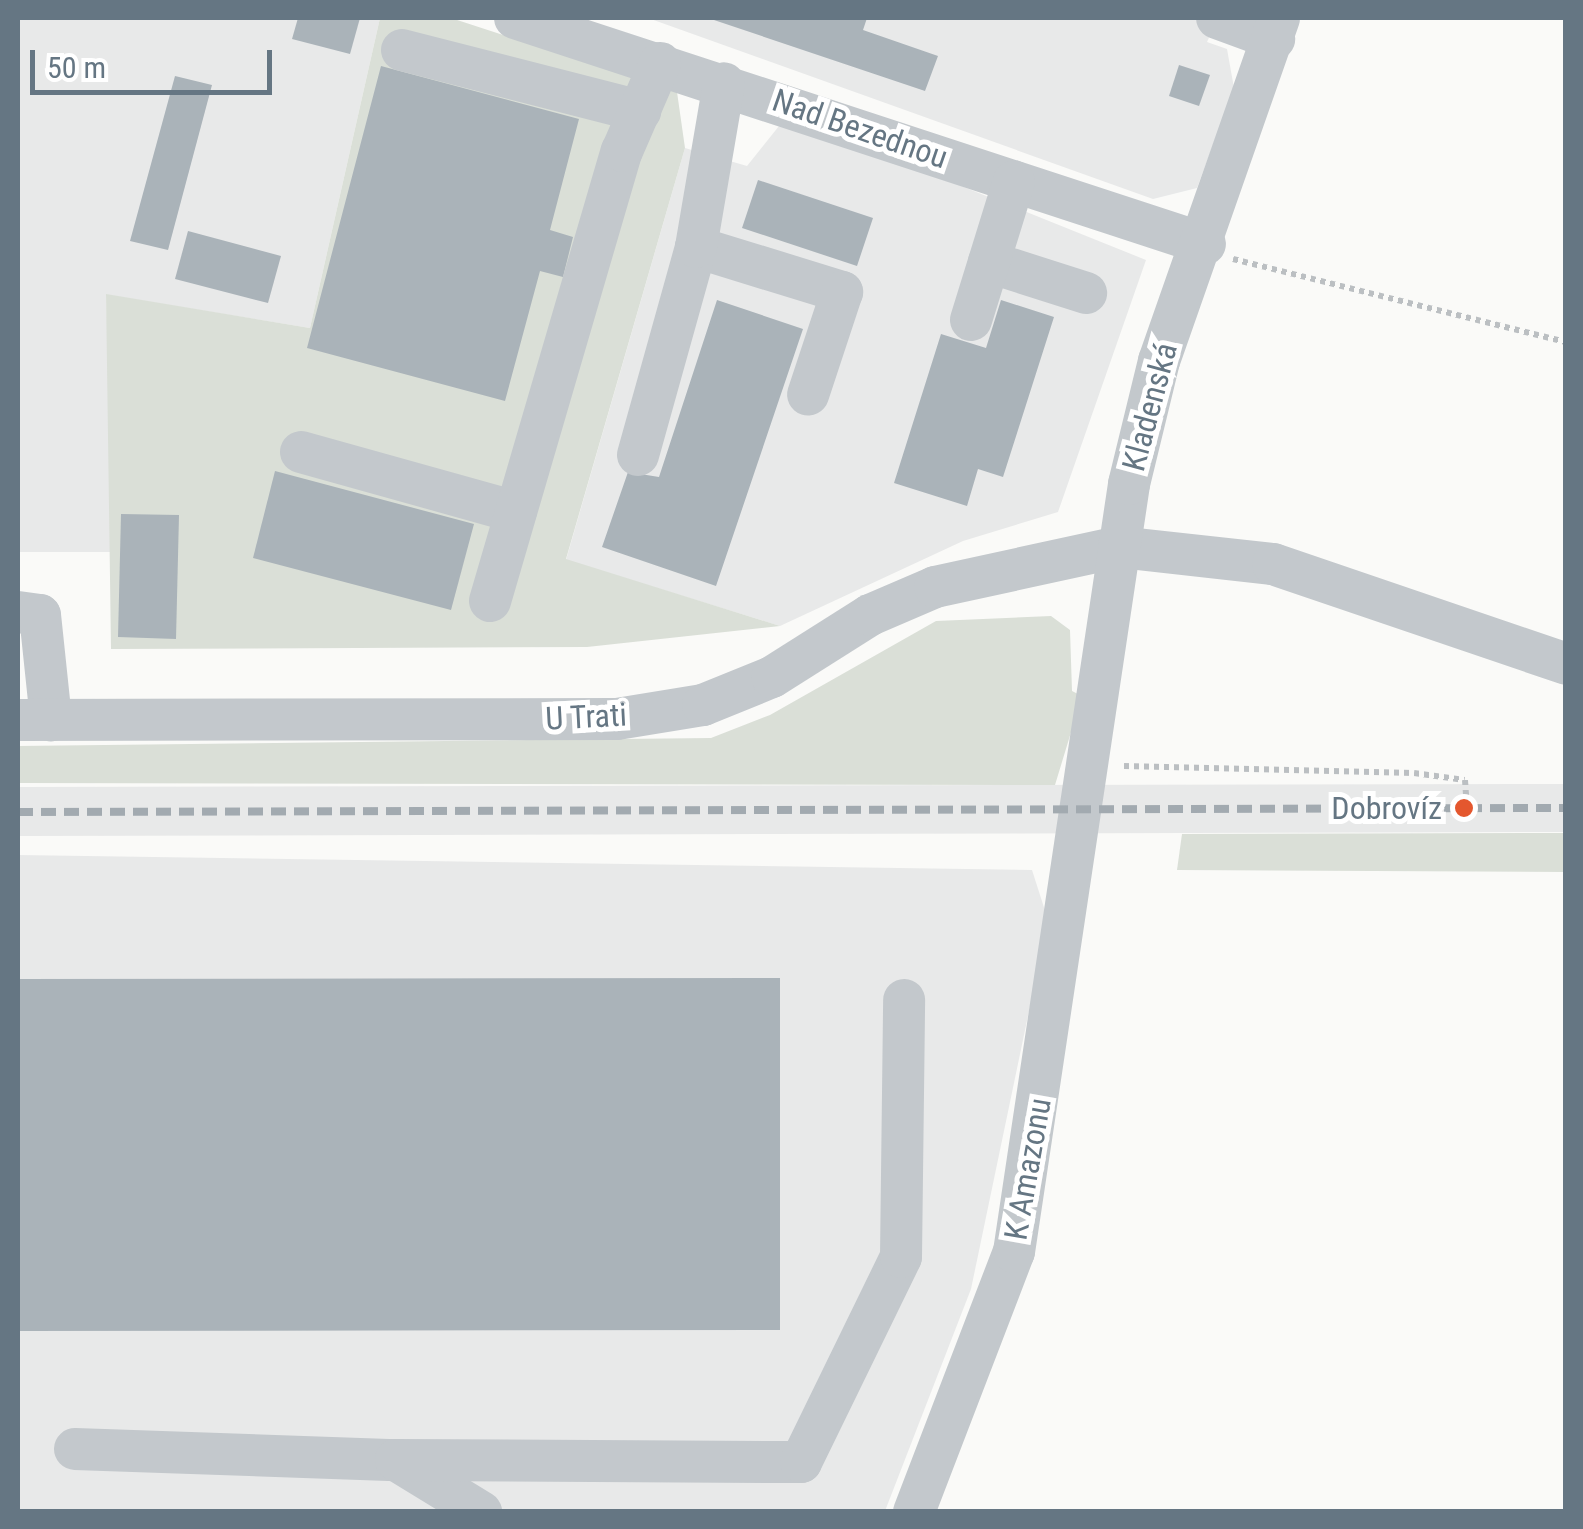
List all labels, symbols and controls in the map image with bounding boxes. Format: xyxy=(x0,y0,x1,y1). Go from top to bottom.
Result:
scale bar xyxy=(35,30,278,92)
text: 50 m xyxy=(47,50,106,85)
street label: Nad Bezednou xyxy=(767,81,953,177)
street label: Kladenská xyxy=(1115,339,1185,475)
street label: U Trati xyxy=(544,696,628,738)
place label: Dobrovíz xyxy=(1331,789,1442,827)
marker: Dobrovíz xyxy=(1451,795,1477,821)
street label: K Amazonu xyxy=(997,1095,1059,1243)

